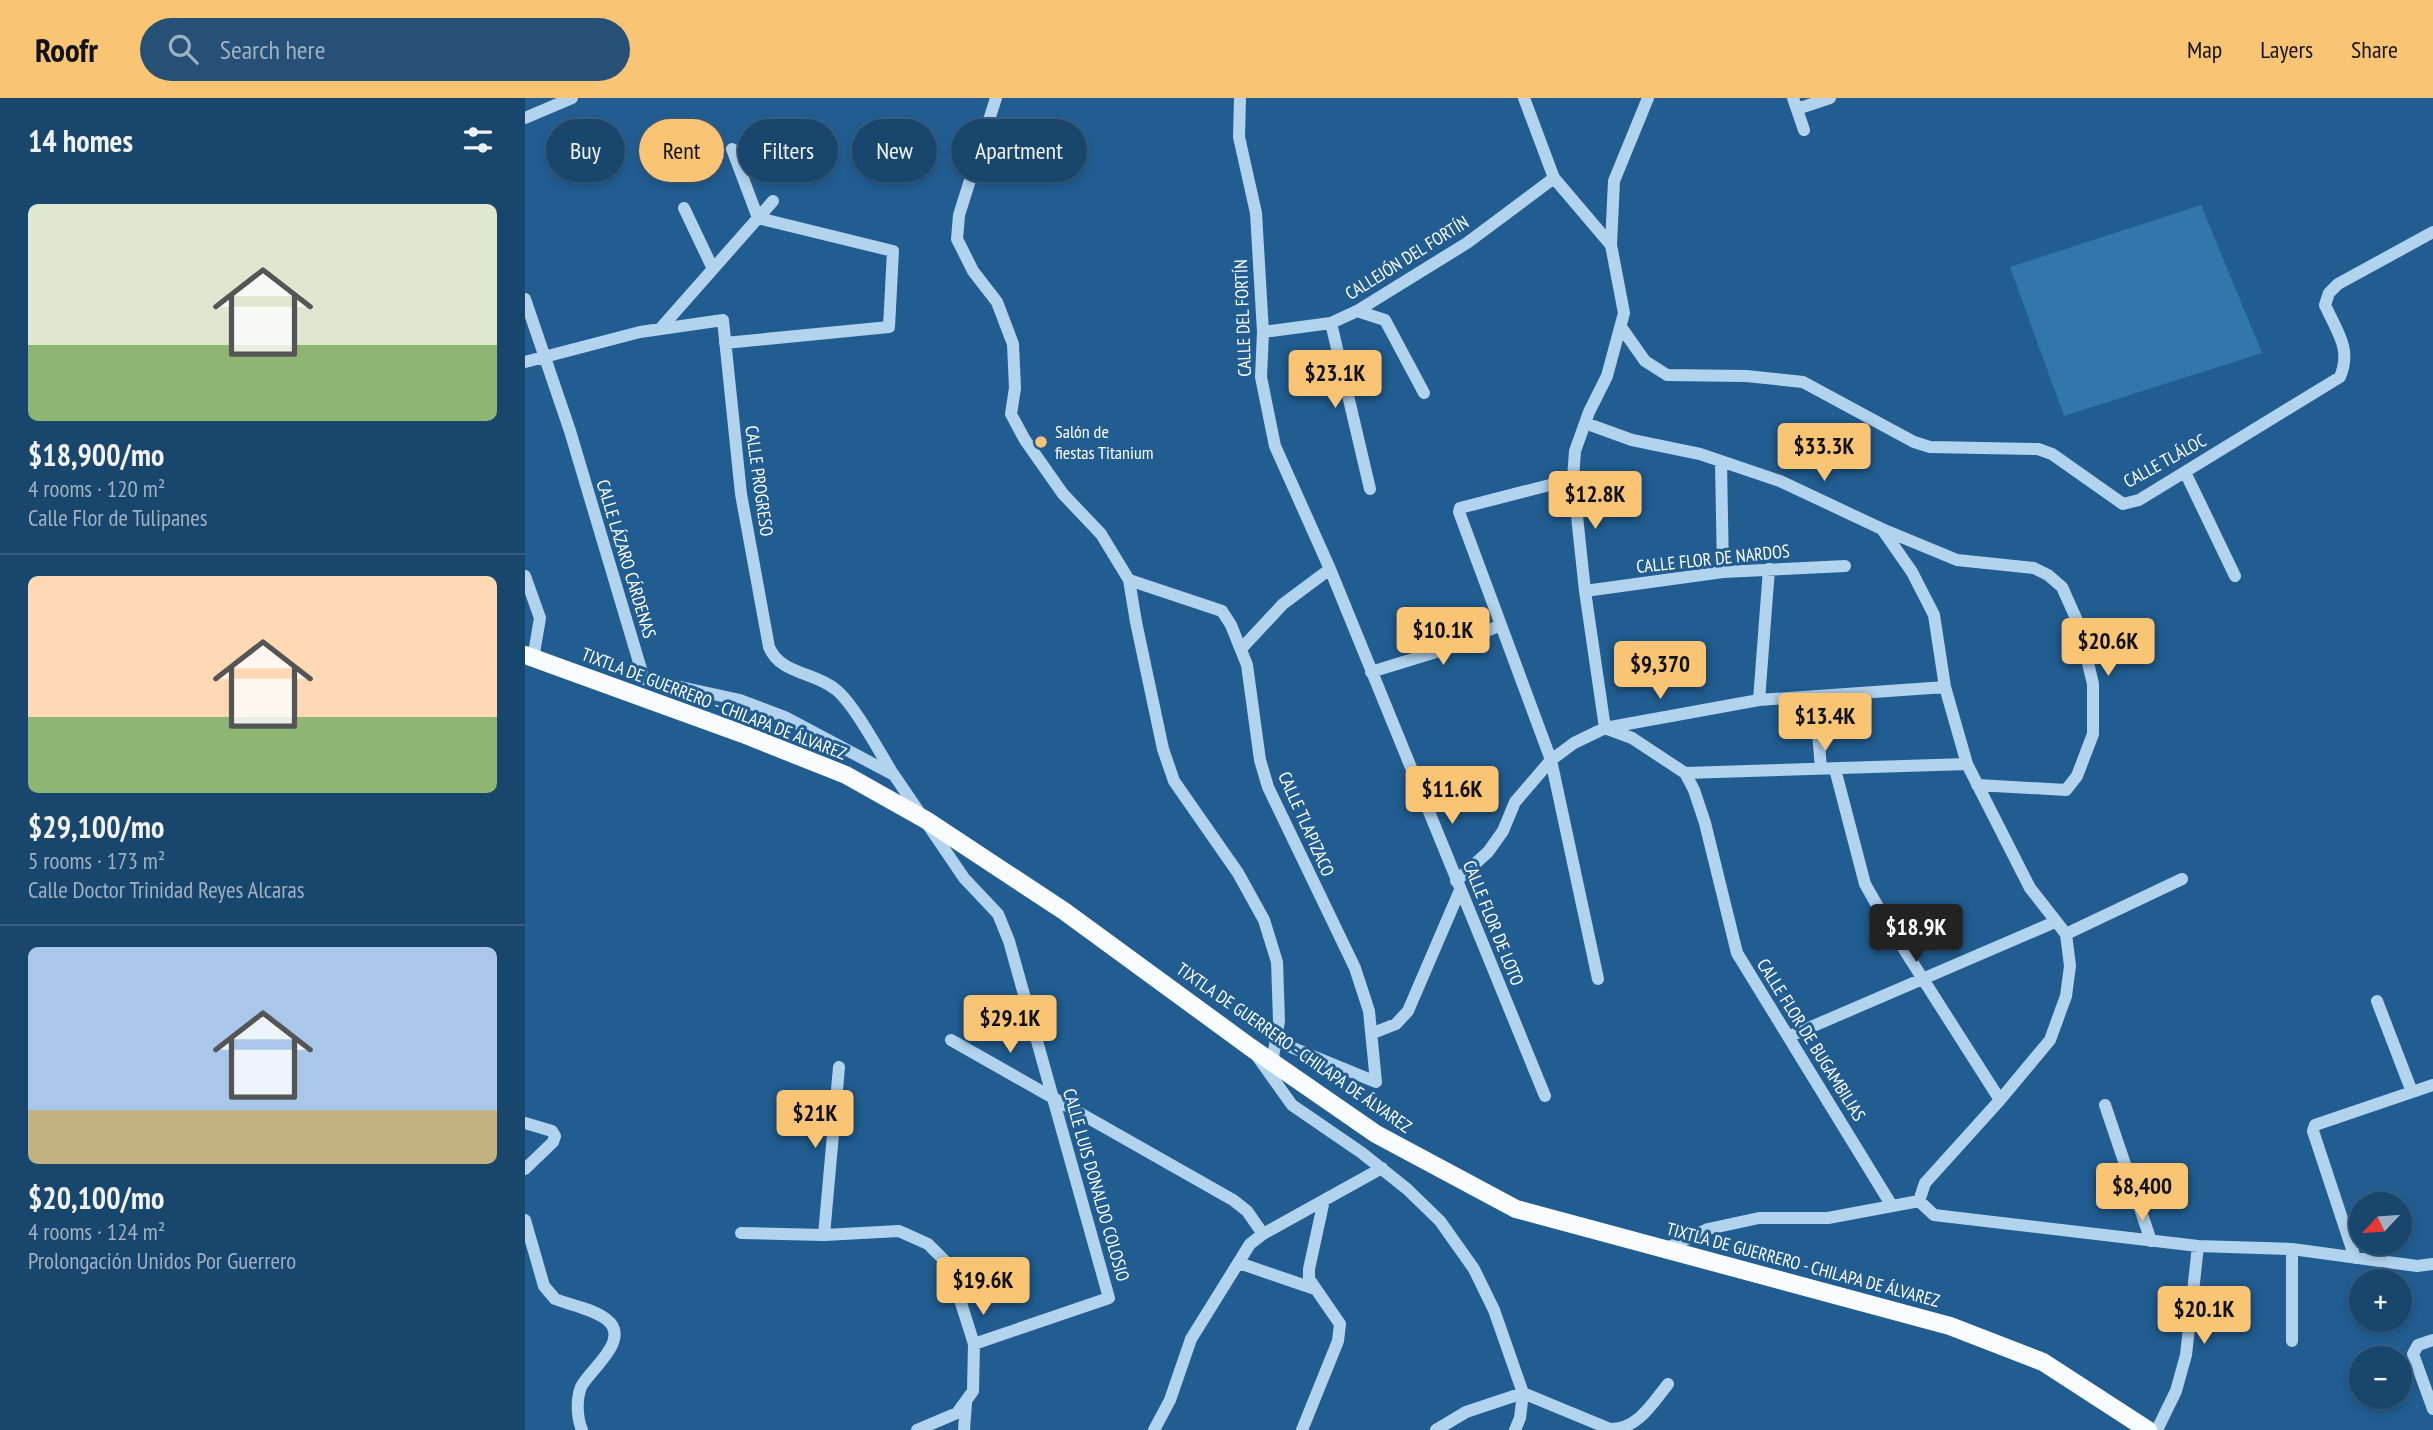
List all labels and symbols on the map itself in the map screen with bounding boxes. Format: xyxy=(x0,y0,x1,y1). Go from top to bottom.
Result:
street label: CALLEJÓN DEL FORTÍN xyxy=(1341,210,1473,305)
street label: CALLE DEL FORTÍN xyxy=(1229,259,1256,377)
pin: $23.1K xyxy=(1278,350,1392,410)
place label: Salón de fiestas Titanium xyxy=(1055,420,1153,464)
street label: CALLE PROGRESO xyxy=(740,424,779,538)
pin: $33.3K xyxy=(1767,424,1881,483)
street label: CALLE TLÁLOC xyxy=(2119,428,2210,493)
marker: Salón de fiestas Titanium xyxy=(1033,434,1049,450)
pin: $12.8K xyxy=(1538,472,1652,531)
street label: CALLE LÁZARO CÁRDENAS xyxy=(591,477,662,641)
street label: CALLE FLOR DE NARDOS xyxy=(1635,539,1791,578)
pin: $10.1K xyxy=(1386,608,1500,667)
pin: $20.6K xyxy=(2051,618,2165,678)
street label: TIXTLA DE GUERRERO - CHILAPA DE ÁLVAREZ xyxy=(578,642,850,765)
pin: $9,370 xyxy=(1603,642,1717,701)
pin: $13.4K xyxy=(1768,694,1882,753)
pin: $11.6K xyxy=(1395,766,1509,826)
street label: CALLE TLAPIZACO xyxy=(1273,768,1340,880)
street label: CALLE FLOR DE LOTO xyxy=(1458,857,1529,989)
pin: $18.9K xyxy=(1859,904,1973,964)
street label: CALLE FLOR DE BUGAMBILIAS xyxy=(1752,954,1871,1125)
street label: TIXTLA DE GUERRERO - CHILAPA DE ÁLVAREZ xyxy=(1172,957,1416,1138)
pin: $29.1K xyxy=(953,996,1067,1055)
street label: CALLE LUIS DONALDO COLOSIO xyxy=(1058,1086,1135,1284)
pin: $21K xyxy=(774,1090,856,1150)
pin: $8,400 xyxy=(2085,1164,2199,1223)
north arrow xyxy=(2349,1192,2411,1255)
street label: TIXTLA DE GUERRERO - CHILAPA DE ÁLVAREZ xyxy=(1664,1217,1942,1312)
pin: $19.6K xyxy=(926,1258,1040,1317)
pin: $20.1K xyxy=(2147,1286,2261,1346)

